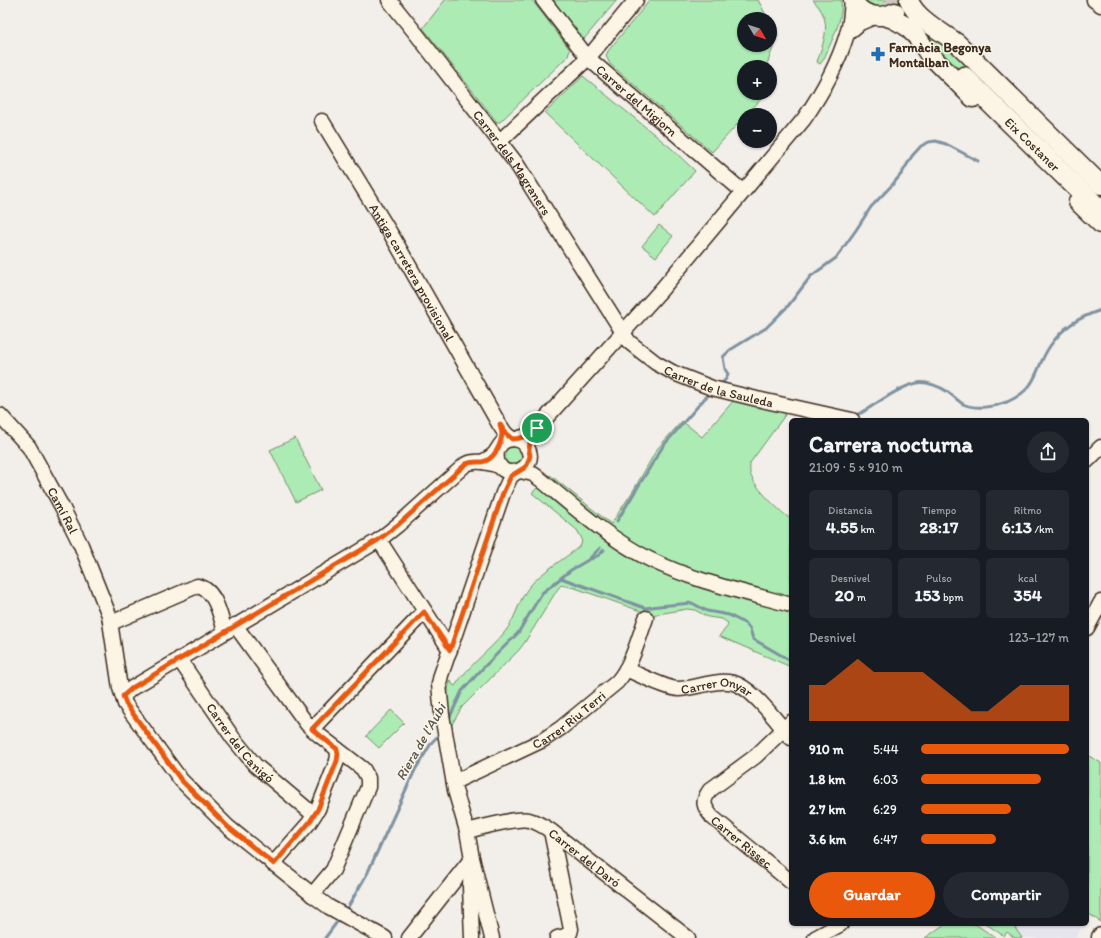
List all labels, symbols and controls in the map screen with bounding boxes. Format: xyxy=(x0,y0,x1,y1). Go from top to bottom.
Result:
north arrow xyxy=(737,12,777,52)
map controls xyxy=(737,12,777,148)
place label: Farmàcia Begonya Montalban xyxy=(889,40,991,70)
pharmacy icon: Farmàcia Begonya Montalban xyxy=(870,46,886,62)
button: + xyxy=(737,60,777,100)
street label: Carrer del Migjorn xyxy=(593,61,681,140)
street label: Carrer dels Magraners xyxy=(470,107,554,218)
button: − xyxy=(737,108,777,148)
street label: Eix Costaner xyxy=(1002,114,1063,174)
street label: Antiga carretera provisional xyxy=(367,201,458,344)
street label: Carrer de la Sauleda xyxy=(662,362,775,410)
pin xyxy=(520,411,554,445)
icon: arrive xyxy=(526,417,548,439)
text: Carrera nocturna xyxy=(809,431,973,458)
button: share xyxy=(1027,431,1069,473)
text: 21:09 · 5 × 910 m xyxy=(809,460,903,475)
street label: Camí Ral xyxy=(45,484,82,536)
text: Distancia xyxy=(828,504,873,517)
text: Tiempo xyxy=(922,504,956,517)
text: Ritmo xyxy=(1014,504,1042,517)
text: 4.55 xyxy=(826,517,858,537)
text: 28:17 xyxy=(920,517,958,537)
text: 6:13 xyxy=(1002,517,1032,537)
text: km xyxy=(858,523,875,536)
text: /km xyxy=(1032,523,1054,536)
text: Desnivel xyxy=(831,572,870,585)
text: Pulso xyxy=(926,572,952,585)
text: kcal xyxy=(1018,572,1037,585)
text: 20 xyxy=(835,585,854,605)
text: 153 xyxy=(915,585,941,605)
text: 354 xyxy=(1013,585,1042,605)
text: m xyxy=(854,591,866,604)
text: bpm xyxy=(941,591,963,604)
text: Desnivel xyxy=(809,630,856,645)
text: 123–127 m xyxy=(1009,630,1069,645)
street label: Carrer Onyar xyxy=(680,674,757,700)
street label: Carrer Riu Terri xyxy=(530,687,608,752)
water label: Riera de l'Aubi xyxy=(392,699,451,783)
street label: Carrer del Canigó xyxy=(204,700,278,786)
text: 910 m xyxy=(809,742,844,757)
text: 5:44 xyxy=(873,742,899,757)
text: 1.8 km xyxy=(809,772,845,787)
text: 6:03 xyxy=(873,772,898,787)
text: 2.7 km xyxy=(809,802,846,817)
text: 6:29 xyxy=(873,802,897,817)
street label: Carrer Rissec xyxy=(708,812,775,871)
street label: Carrer del Daró xyxy=(546,825,624,890)
text: 3.6 km xyxy=(809,832,846,847)
text: 6:47 xyxy=(873,832,897,847)
button: Guardar xyxy=(809,872,935,918)
button: Compartir xyxy=(943,872,1069,918)

